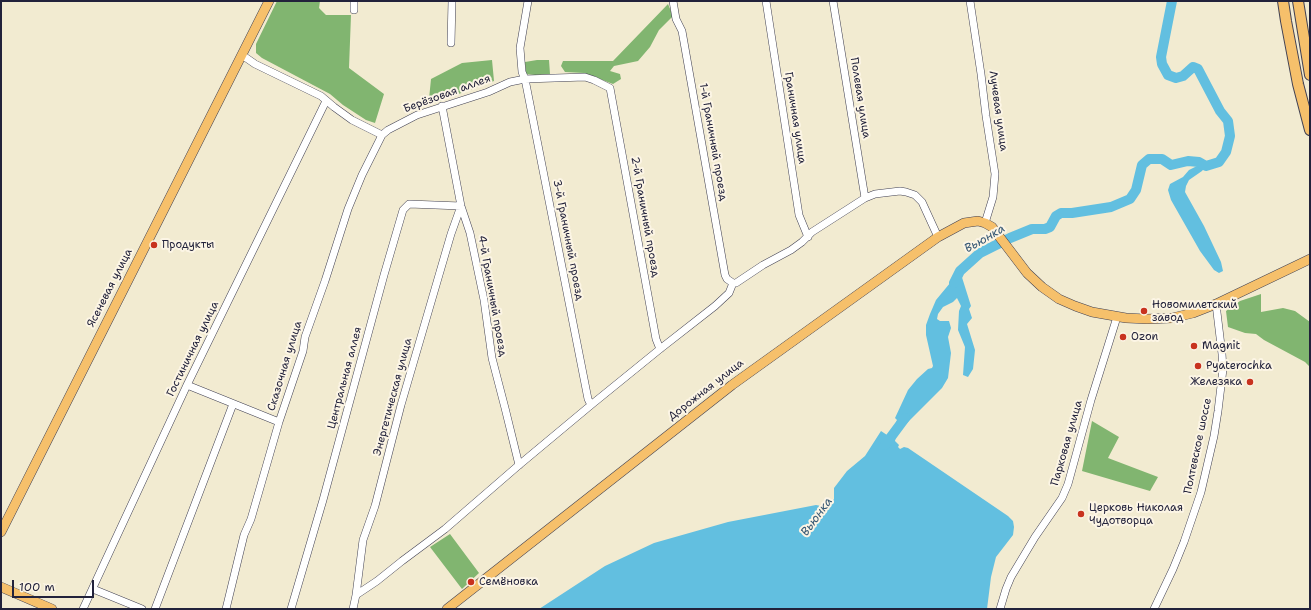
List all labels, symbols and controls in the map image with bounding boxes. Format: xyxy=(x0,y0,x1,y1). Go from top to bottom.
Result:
street label: Полевая улица xyxy=(847,57,873,139)
street label: Лучевая улица xyxy=(986,70,1010,152)
street label: Граничная улица xyxy=(781,71,809,165)
street label: Берёзовая аллея xyxy=(402,72,492,116)
street label: 1-й Граничный проезд xyxy=(696,82,730,202)
street label: 2-й Граничный проезд xyxy=(628,156,662,278)
street label: 3-й Граничный проезд xyxy=(550,178,586,302)
water label: Вьюнка xyxy=(962,222,1008,256)
street label: 4-й Граничный проезд xyxy=(475,234,509,358)
place label: Продукты xyxy=(162,238,214,252)
marker: Продукты xyxy=(149,240,159,250)
street label: Ясеневая улица xyxy=(85,247,135,329)
place label: Новомилетский завод xyxy=(1152,298,1237,324)
street label: Гостиничная улица xyxy=(164,299,222,399)
marker: Новомилетский завод xyxy=(1139,306,1149,316)
street label: Сказочная улица xyxy=(265,319,305,413)
street label: Центральная аллея xyxy=(325,325,365,431)
place label: Ozon xyxy=(1131,330,1158,344)
marker: Ozon xyxy=(1118,332,1128,342)
street label: Энергетическая улица xyxy=(371,337,415,457)
place label: Magnit xyxy=(1202,339,1240,353)
marker: Magnit xyxy=(1189,341,1199,351)
street label: Дорожная улица xyxy=(666,356,746,424)
place label: Pyaterochka xyxy=(1206,359,1272,373)
marker: Pyaterochka xyxy=(1193,361,1203,371)
place label: Железяка xyxy=(1190,375,1242,389)
marker: Железяка xyxy=(1245,377,1255,387)
street label: Полтевское шоссе xyxy=(1181,397,1215,495)
street label: Парковая улица xyxy=(1049,399,1085,487)
water label: Вьюнка xyxy=(798,495,836,539)
place label: Церковь Николая Чудотворца xyxy=(1089,501,1183,527)
marker: Церковь Николая Чудотворца xyxy=(1076,509,1086,519)
scale bar xyxy=(14,572,96,598)
place label: Семёновка xyxy=(479,575,538,589)
marker: Семёновка xyxy=(466,577,476,587)
text: 100 m xyxy=(19,579,55,595)

